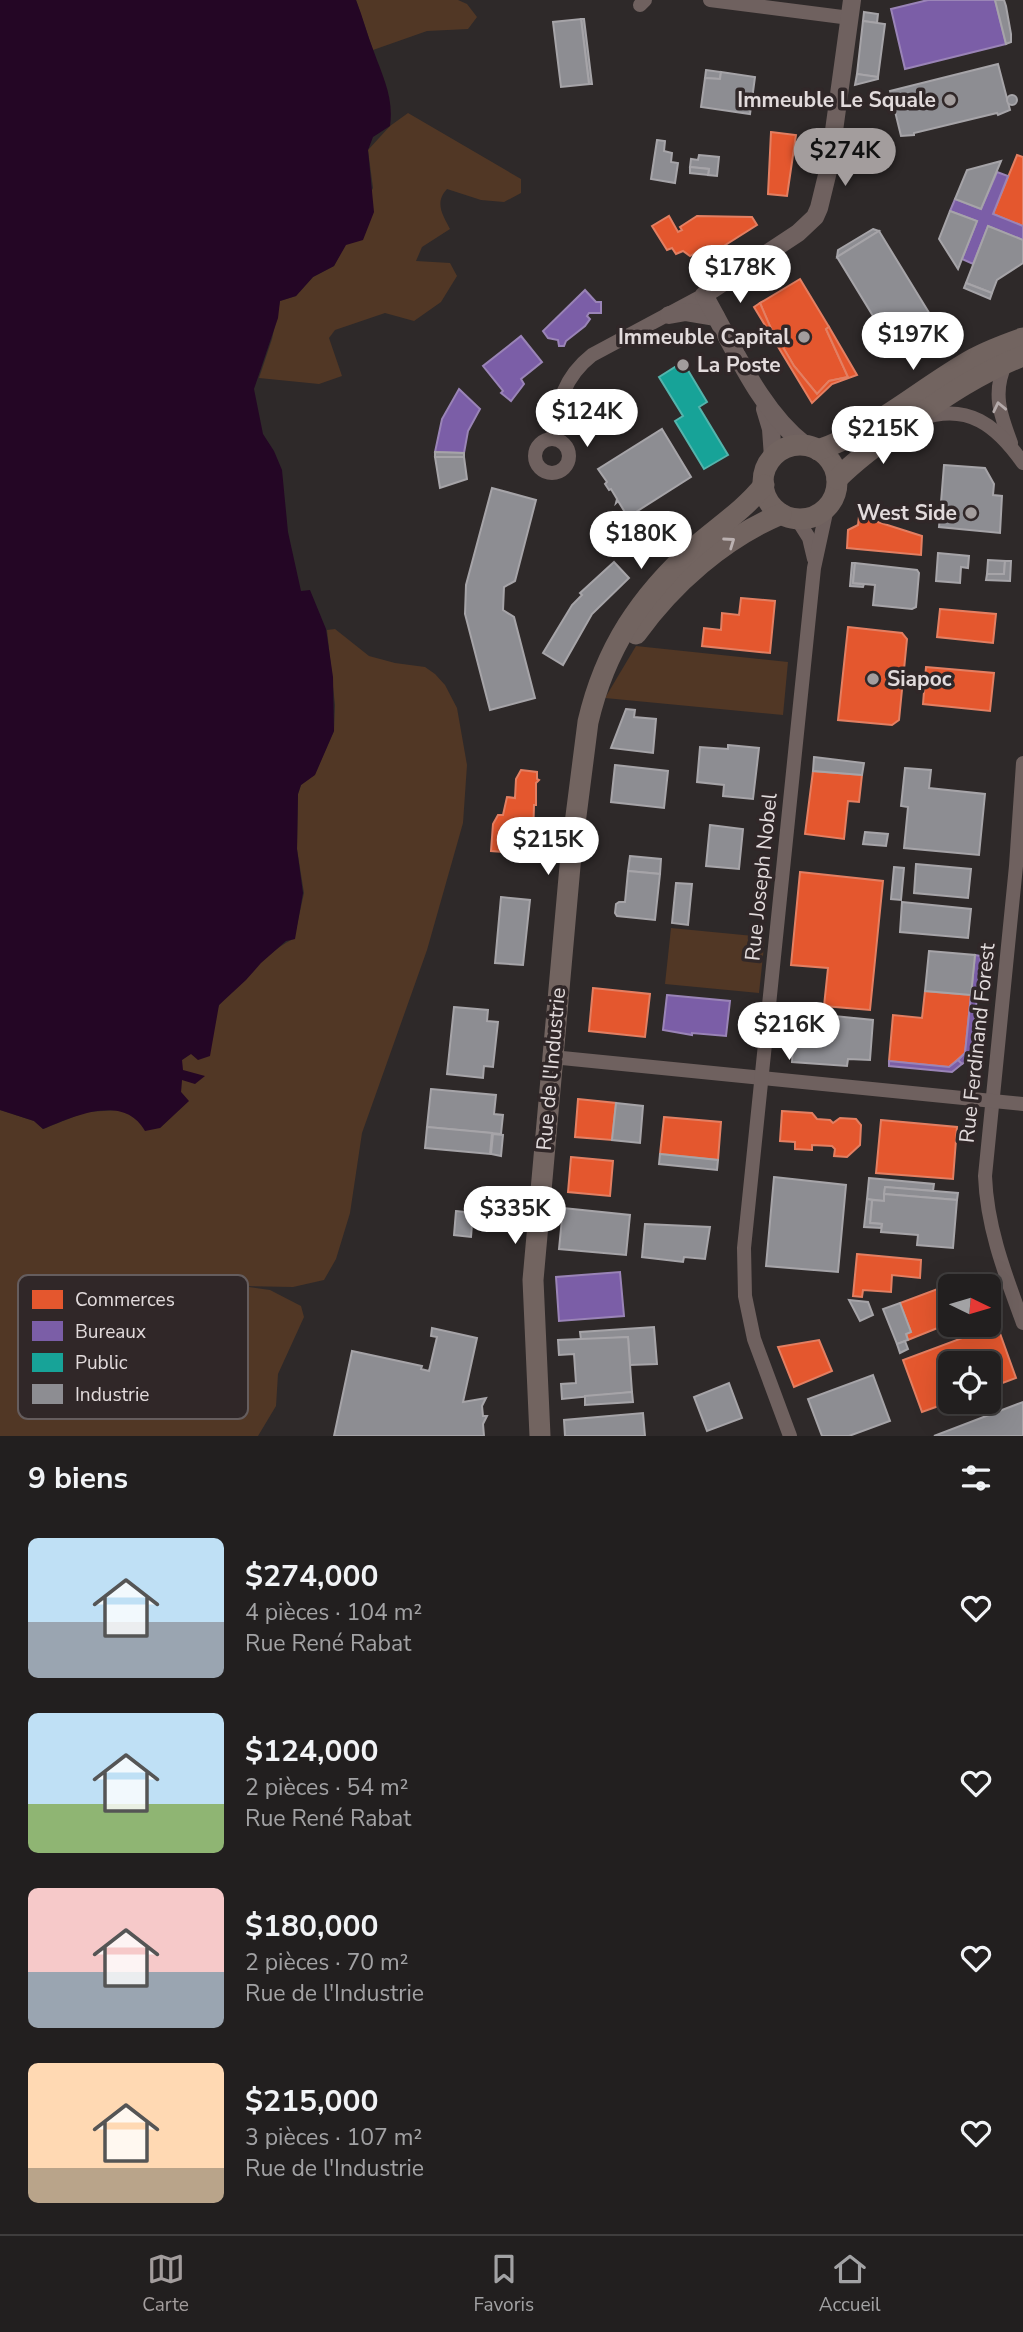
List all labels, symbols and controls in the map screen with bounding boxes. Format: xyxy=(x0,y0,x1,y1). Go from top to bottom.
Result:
place label: Immeuble Le Squale xyxy=(737,86,936,114)
marker: Immeuble Le Squale xyxy=(942,92,958,108)
pin: $274K xyxy=(796,128,894,188)
text: $274K xyxy=(810,135,880,166)
pin: $178K xyxy=(691,246,789,305)
text: $178K xyxy=(705,252,775,283)
pin: $197K xyxy=(864,312,962,372)
text: $197K xyxy=(878,319,948,350)
place label: Immeuble Capital xyxy=(618,323,790,351)
marker: Immeuble Capital xyxy=(796,329,812,345)
place label: La Poste xyxy=(697,351,781,379)
marker: La Poste xyxy=(675,357,691,373)
pin: $124K xyxy=(538,390,636,449)
text: $124K xyxy=(552,396,622,427)
one-way arrow xyxy=(993,401,1008,413)
pin: $215K xyxy=(834,406,932,466)
text: $215K xyxy=(848,413,918,444)
place label: West Side xyxy=(857,499,957,527)
marker: West Side xyxy=(963,505,979,521)
pin: $180K xyxy=(592,512,690,571)
text: $180K xyxy=(606,518,676,549)
one-way arrow xyxy=(722,538,735,550)
place label: Siapoc xyxy=(887,665,952,693)
marker: Siapoc xyxy=(865,671,881,687)
street label: Rue Joseph Nobel xyxy=(738,791,784,962)
pin: $215K xyxy=(499,818,597,877)
text: $215K xyxy=(513,824,583,855)
street label: Rue Ferdinand Forest xyxy=(953,941,1001,1144)
street label: Rue de l'Industrie xyxy=(530,986,572,1152)
pin: $216K xyxy=(740,1002,838,1062)
text: $216K xyxy=(754,1009,824,1040)
pin: $335K xyxy=(466,1186,564,1246)
text: $335K xyxy=(480,1193,550,1224)
north arrow xyxy=(938,1274,1001,1337)
map controls xyxy=(938,1274,1001,1414)
legend xyxy=(18,1275,248,1419)
text: Commerces xyxy=(75,1287,175,1313)
text: Bureaux xyxy=(75,1319,146,1345)
text: Public xyxy=(75,1350,128,1376)
button: locate xyxy=(938,1351,1001,1414)
text: Industrie xyxy=(75,1382,149,1408)
text: 9 biens xyxy=(28,1458,128,1499)
icon: filters xyxy=(957,1459,995,1497)
text: $274,000 xyxy=(245,1556,378,1597)
icon: home xyxy=(84,1566,168,1650)
icon: heart xyxy=(957,1589,995,1627)
text: 4 pièces · 104 m² xyxy=(245,1597,422,1628)
text: Rue René Rabat xyxy=(245,1628,411,1659)
text: $124,000 xyxy=(245,1731,378,1772)
icon: home xyxy=(84,1741,168,1825)
icon: heart xyxy=(957,1764,995,1802)
text: 2 pièces · 54 m² xyxy=(245,1772,408,1803)
text: Rue René Rabat xyxy=(245,1803,411,1834)
text: $180,000 xyxy=(245,1906,378,1947)
icon: home xyxy=(84,1916,168,2000)
icon: heart xyxy=(957,1939,995,1977)
text: 2 pièces · 70 m² xyxy=(245,1947,408,1978)
text: Rue de l'Industrie xyxy=(245,1978,424,2009)
text: $215,000 xyxy=(245,2081,378,2122)
icon: home xyxy=(84,2091,168,2175)
icon: heart xyxy=(957,2114,995,2152)
text: 3 pièces · 107 m² xyxy=(245,2122,422,2153)
text: Rue de l'Industrie xyxy=(245,2153,424,2184)
tab: Carte xyxy=(142,2250,189,2318)
tab: Favoris xyxy=(473,2250,534,2318)
tab: Accueil xyxy=(819,2250,881,2318)

